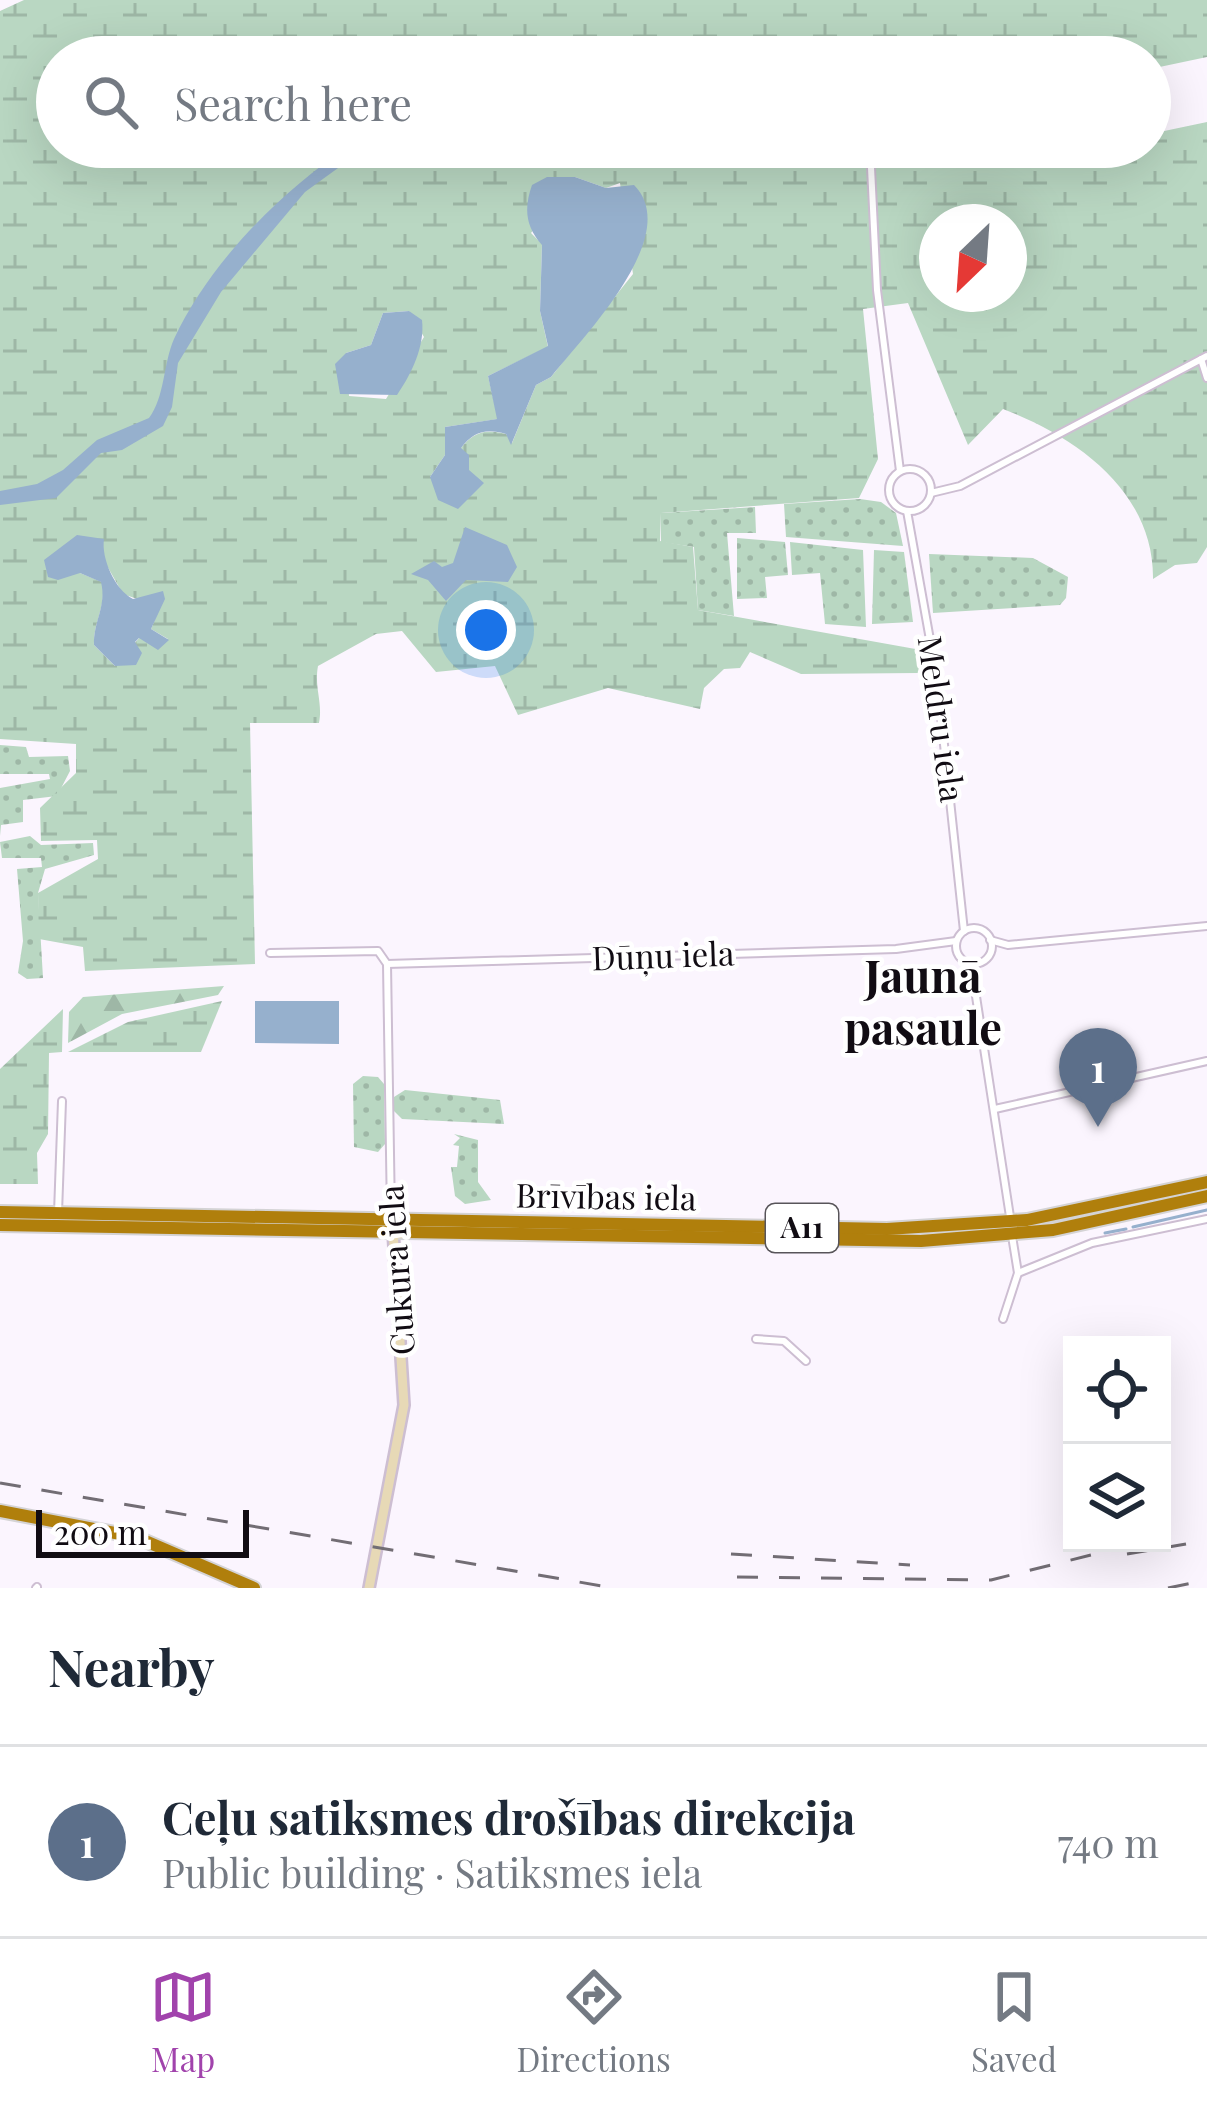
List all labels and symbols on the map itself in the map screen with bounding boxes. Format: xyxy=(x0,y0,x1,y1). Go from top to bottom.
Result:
north arrow xyxy=(919,204,1027,312)
your location xyxy=(456,600,516,660)
street label: Meldru iela xyxy=(910,633,976,805)
street label: Dūņu iela xyxy=(591,930,735,979)
district label: Jaunā pasaule xyxy=(844,944,1002,1056)
pin: 1 xyxy=(1059,1028,1137,1127)
street label: Brīvības iela xyxy=(515,1171,697,1219)
street label: Cukura iela xyxy=(367,1183,423,1357)
road number: A11 xyxy=(766,1204,838,1252)
scale bar xyxy=(36,1504,249,1557)

